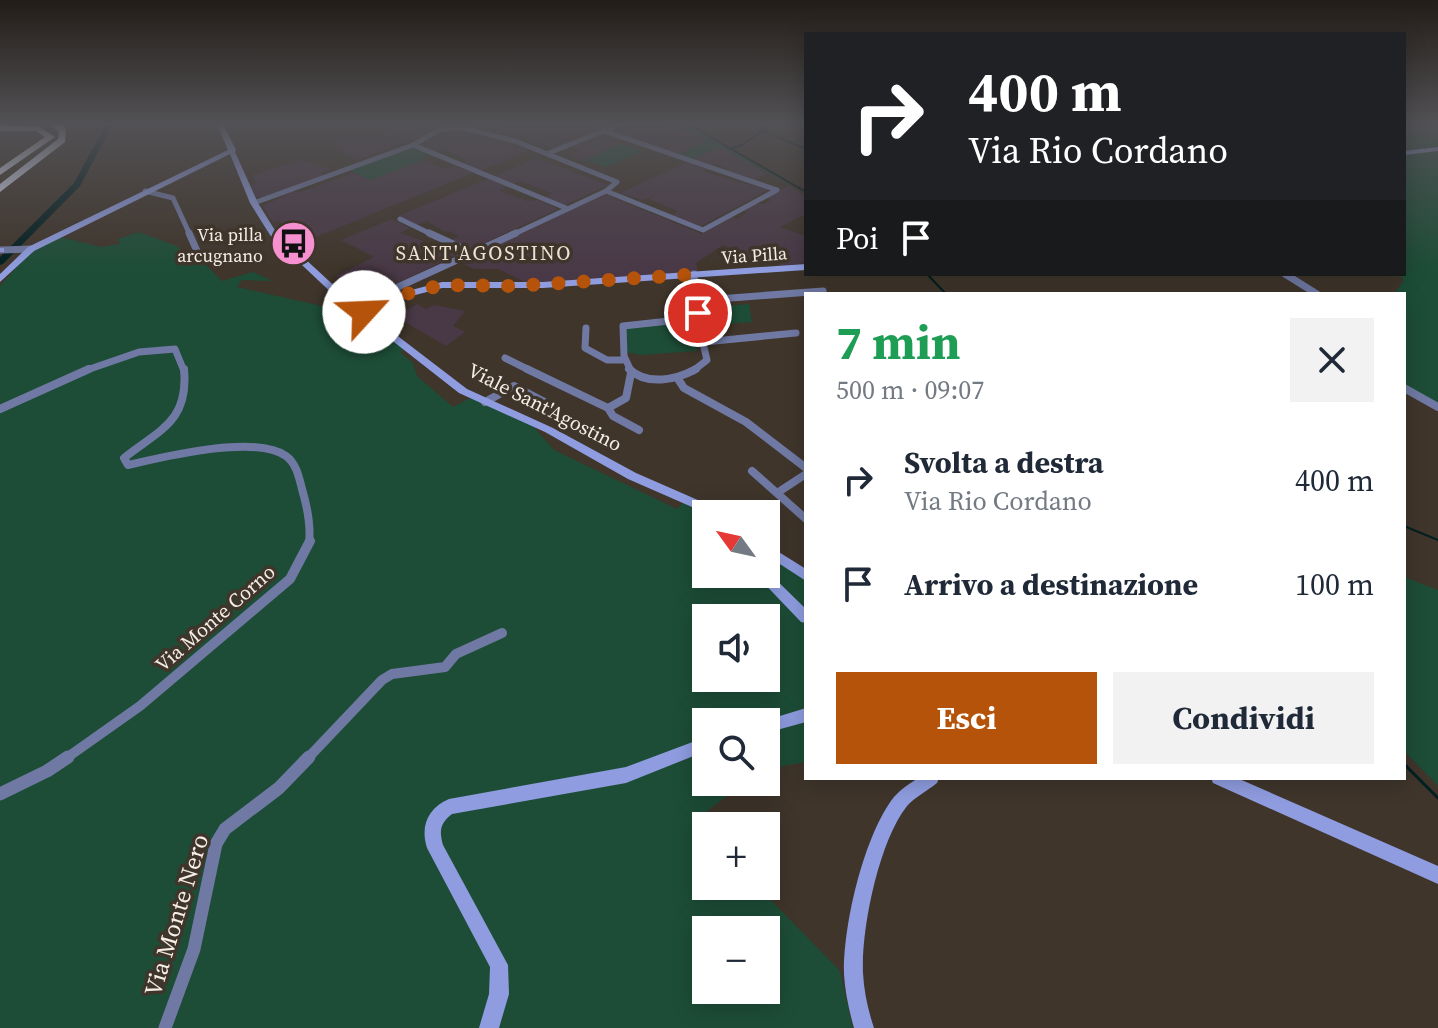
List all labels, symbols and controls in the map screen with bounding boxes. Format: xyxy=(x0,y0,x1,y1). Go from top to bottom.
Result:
text: 400 m xyxy=(968,53,1122,130)
icon: right xyxy=(836,64,940,168)
text: Via Rio Cordano xyxy=(968,126,1228,175)
icon: arrive xyxy=(894,216,938,260)
text: Poi xyxy=(836,218,878,259)
bus stop icon: Via pilla arcugnano xyxy=(270,220,318,268)
place label: Via pilla arcugnano xyxy=(177,222,264,268)
district label: SANT'AGOSTINO xyxy=(396,239,572,267)
street label: Via Pilla xyxy=(720,240,789,270)
position arrow xyxy=(322,270,406,354)
pin xyxy=(664,279,732,347)
icon: arrive xyxy=(676,291,720,335)
text: 7 min xyxy=(836,309,961,375)
button: close xyxy=(1290,318,1374,402)
street label: Viale Sant'Agostino xyxy=(463,356,627,458)
text: 500 m · 09:07 xyxy=(836,372,984,408)
text: Svolta a destra xyxy=(904,442,1104,483)
icon: right xyxy=(836,458,880,502)
text: 400 m xyxy=(1295,460,1374,501)
text: Via Rio Cordano xyxy=(904,483,1092,519)
north arrow xyxy=(692,500,780,588)
map controls xyxy=(692,500,780,1004)
street label: Via Monte Corno xyxy=(149,558,281,678)
icon: arrive xyxy=(836,562,880,606)
text: Arrivo a destinazione xyxy=(904,564,1198,605)
text: 100 m xyxy=(1295,564,1374,605)
button: sound xyxy=(692,604,780,692)
button: Esci xyxy=(836,672,1097,764)
button: Condividi xyxy=(1113,672,1374,764)
button: search xyxy=(692,708,780,796)
button: + xyxy=(692,812,780,900)
street label: Via Monte Nero xyxy=(136,830,216,1000)
button: − xyxy=(692,916,780,1004)

